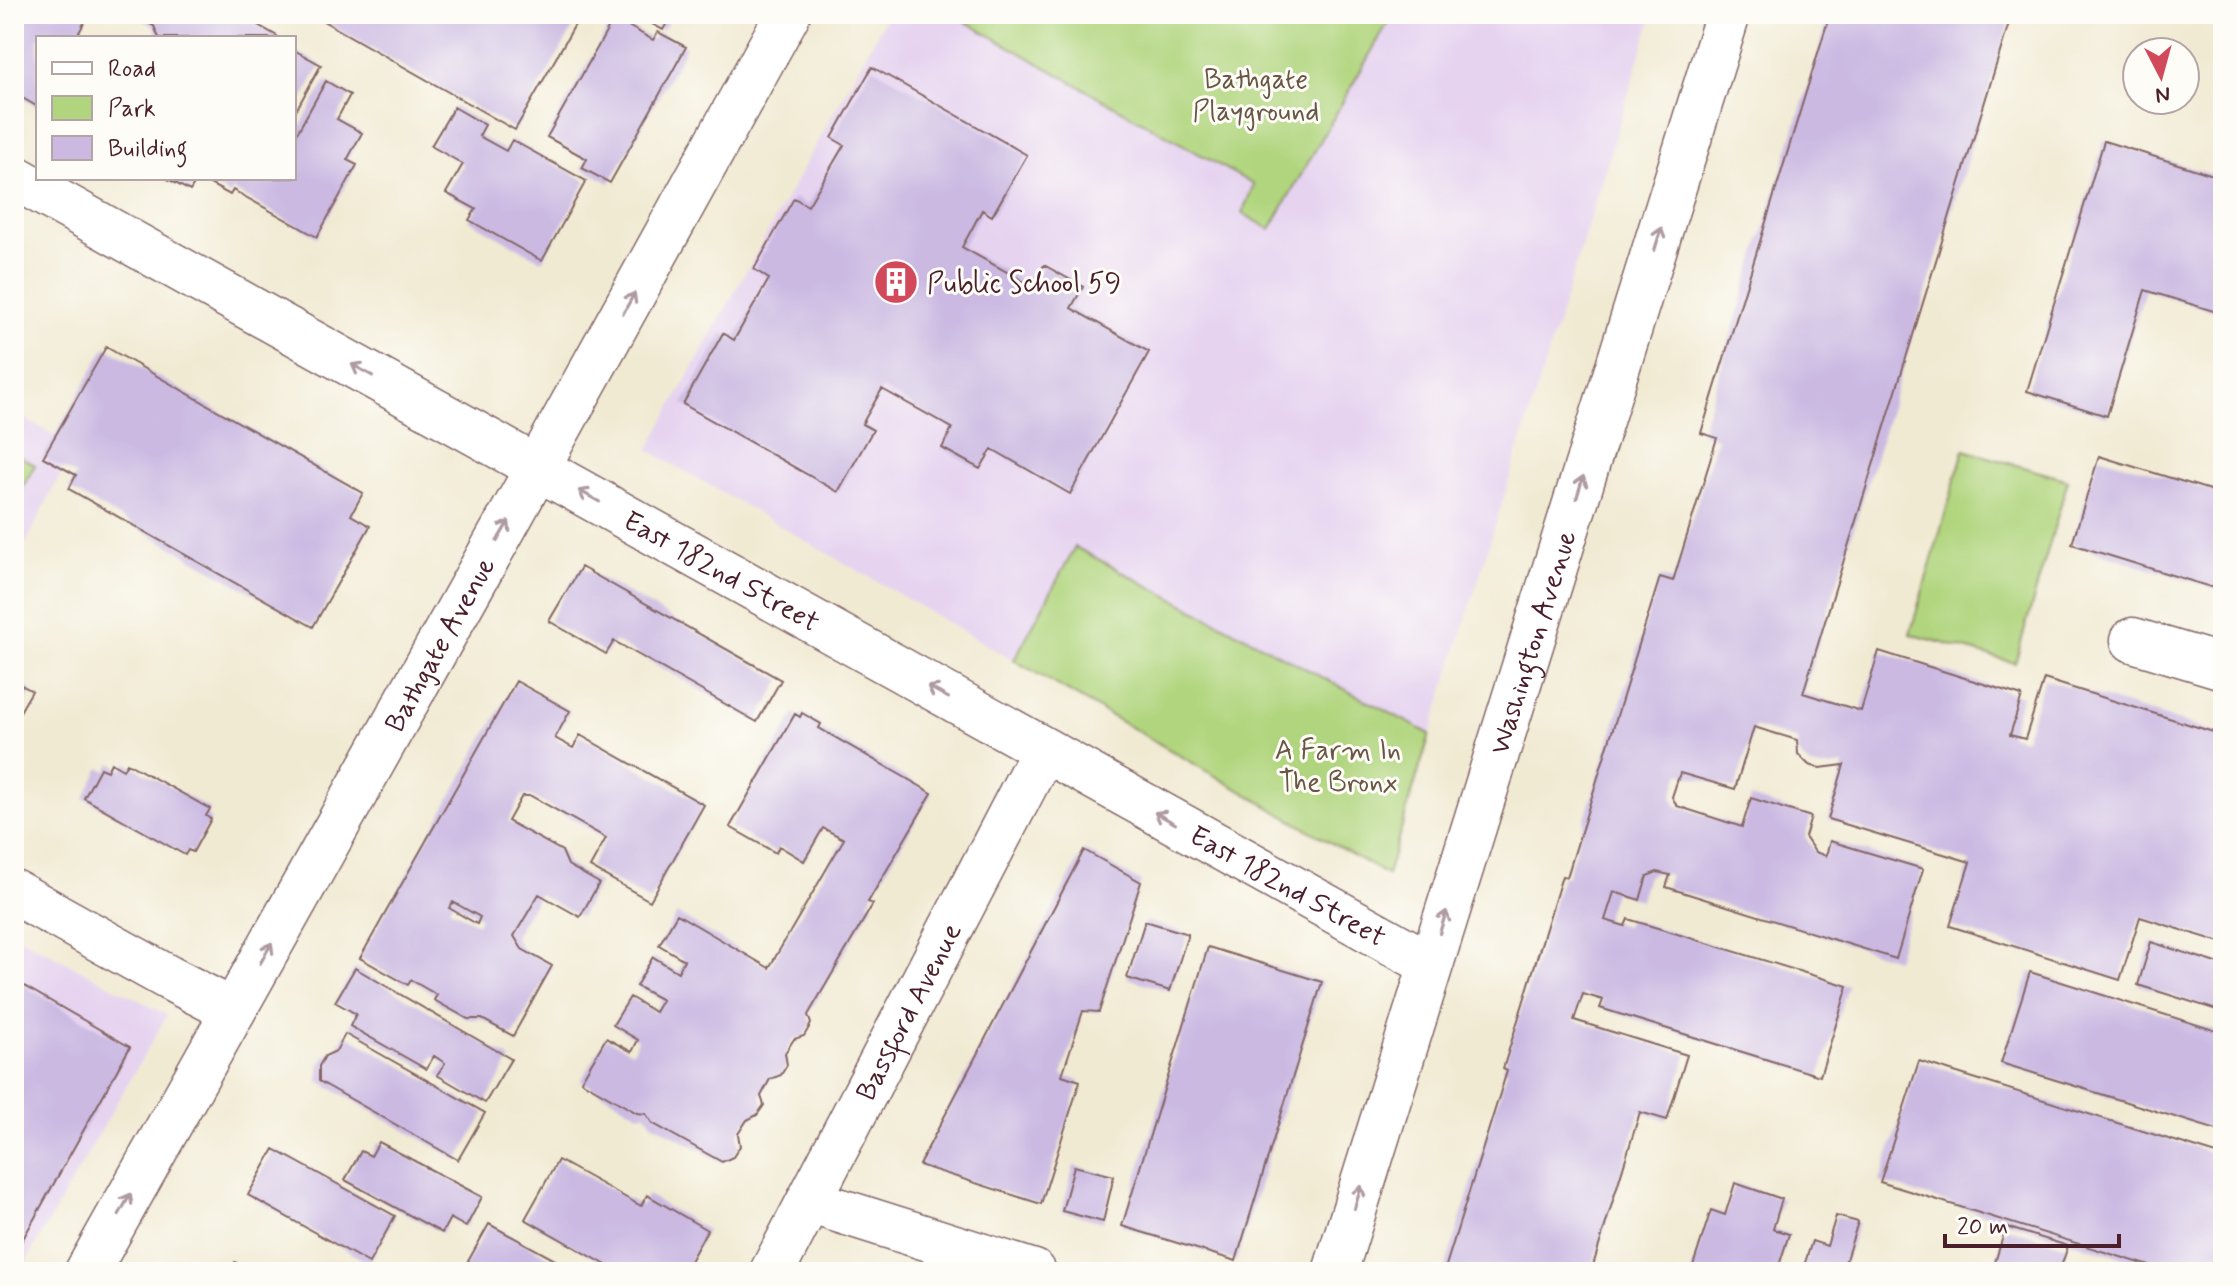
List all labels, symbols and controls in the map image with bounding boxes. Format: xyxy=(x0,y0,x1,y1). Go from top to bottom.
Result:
legend xyxy=(36,36,296,180)
north arrow xyxy=(2121,36,2201,116)
text: Road xyxy=(108,54,156,85)
park label: Bathgate Playground xyxy=(1193,62,1319,131)
text: N xyxy=(2154,79,2172,109)
text: Park xyxy=(108,94,156,125)
text: Building xyxy=(108,134,188,168)
one-way arrow xyxy=(1651,227,1666,252)
building icon: Public School 59 xyxy=(872,258,920,306)
place label: Public School 59 xyxy=(927,266,1121,303)
one-way arrow xyxy=(622,292,637,316)
one-way arrow xyxy=(351,362,374,378)
one-way arrow xyxy=(1573,475,1588,501)
one-way arrow xyxy=(578,488,602,504)
street label: East 182nd Street xyxy=(616,503,825,642)
one-way arrow xyxy=(495,520,511,543)
street label: Washington Avenue xyxy=(1482,526,1587,759)
street label: Bathgate Avenue xyxy=(377,551,505,739)
one-way arrow xyxy=(927,684,950,700)
park label: A Farm In The Bronx xyxy=(1275,733,1401,802)
one-way arrow xyxy=(1154,810,1178,826)
street label: East 182nd Street xyxy=(1182,818,1392,957)
one-way arrow xyxy=(1436,910,1451,936)
street label: Bassford Avenue xyxy=(848,917,971,1108)
one-way arrow xyxy=(258,942,274,965)
one-way arrow xyxy=(1351,1185,1366,1211)
one-way arrow xyxy=(117,1193,133,1216)
scale bar xyxy=(1945,1198,2119,1248)
text: 20 m xyxy=(1957,1212,2008,1243)

